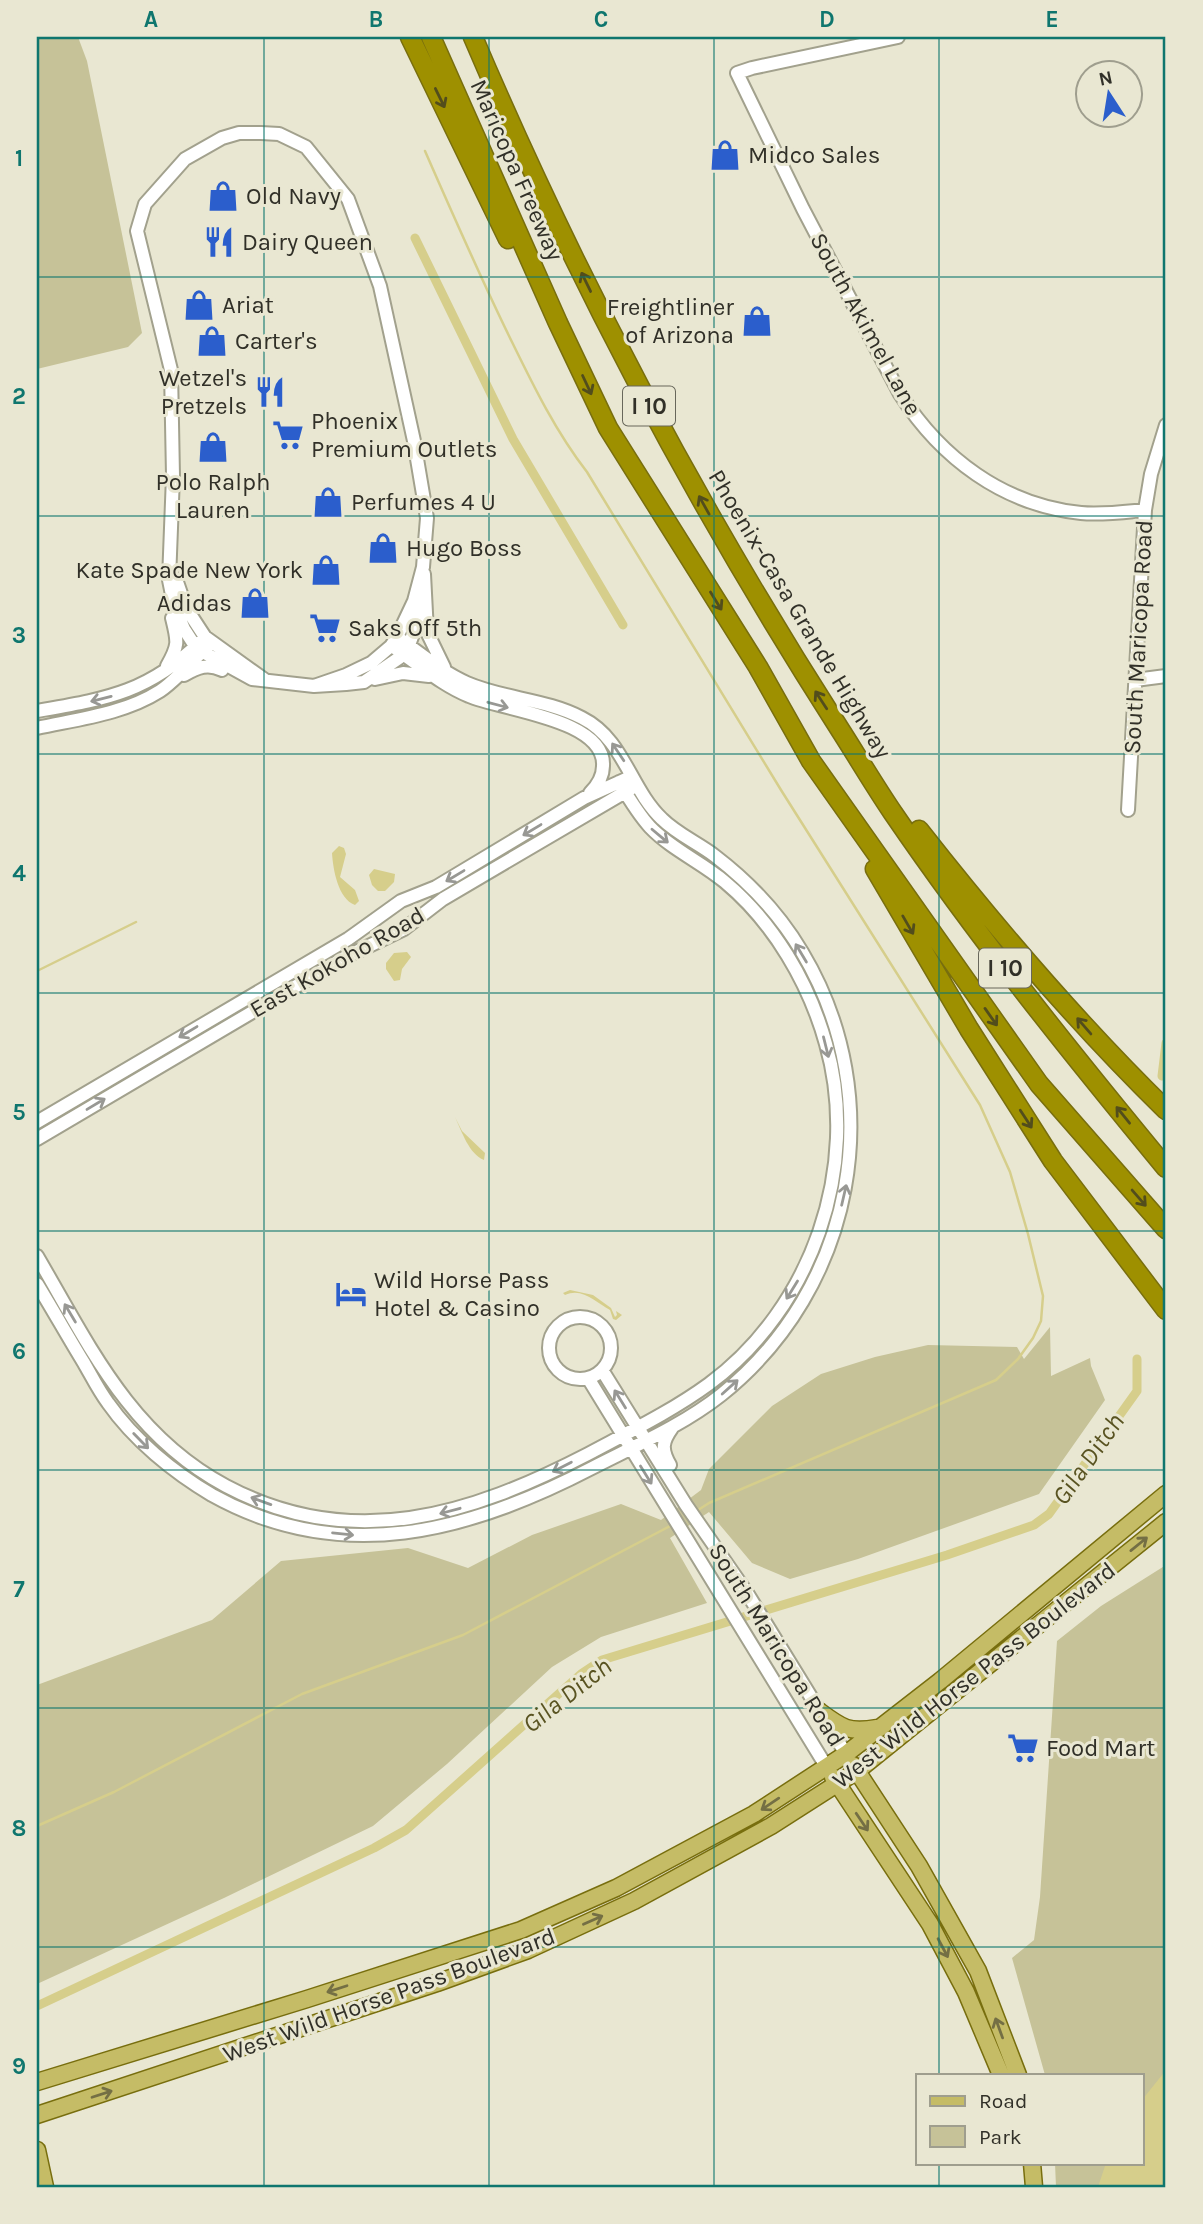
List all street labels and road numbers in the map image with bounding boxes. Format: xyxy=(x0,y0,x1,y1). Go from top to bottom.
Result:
street label: Maricopa Freeway xyxy=(464,75,570,265)
street label: South Akimel Lane xyxy=(804,228,928,420)
road number: I 10 xyxy=(623,386,675,426)
street label: Phoenix-Casa Grande Highway xyxy=(703,464,897,764)
street label: South Maricopa Road xyxy=(1118,519,1158,755)
street label: East Kokoho Road xyxy=(245,901,429,1023)
road number: I 10 xyxy=(979,948,1031,987)
street label: South Maricopa Road xyxy=(703,1538,851,1752)
street label: West Wild Horse Pass Boulevard xyxy=(827,1556,1121,1794)
street label: West Wild Horse Pass Boulevard xyxy=(219,1922,559,2068)

